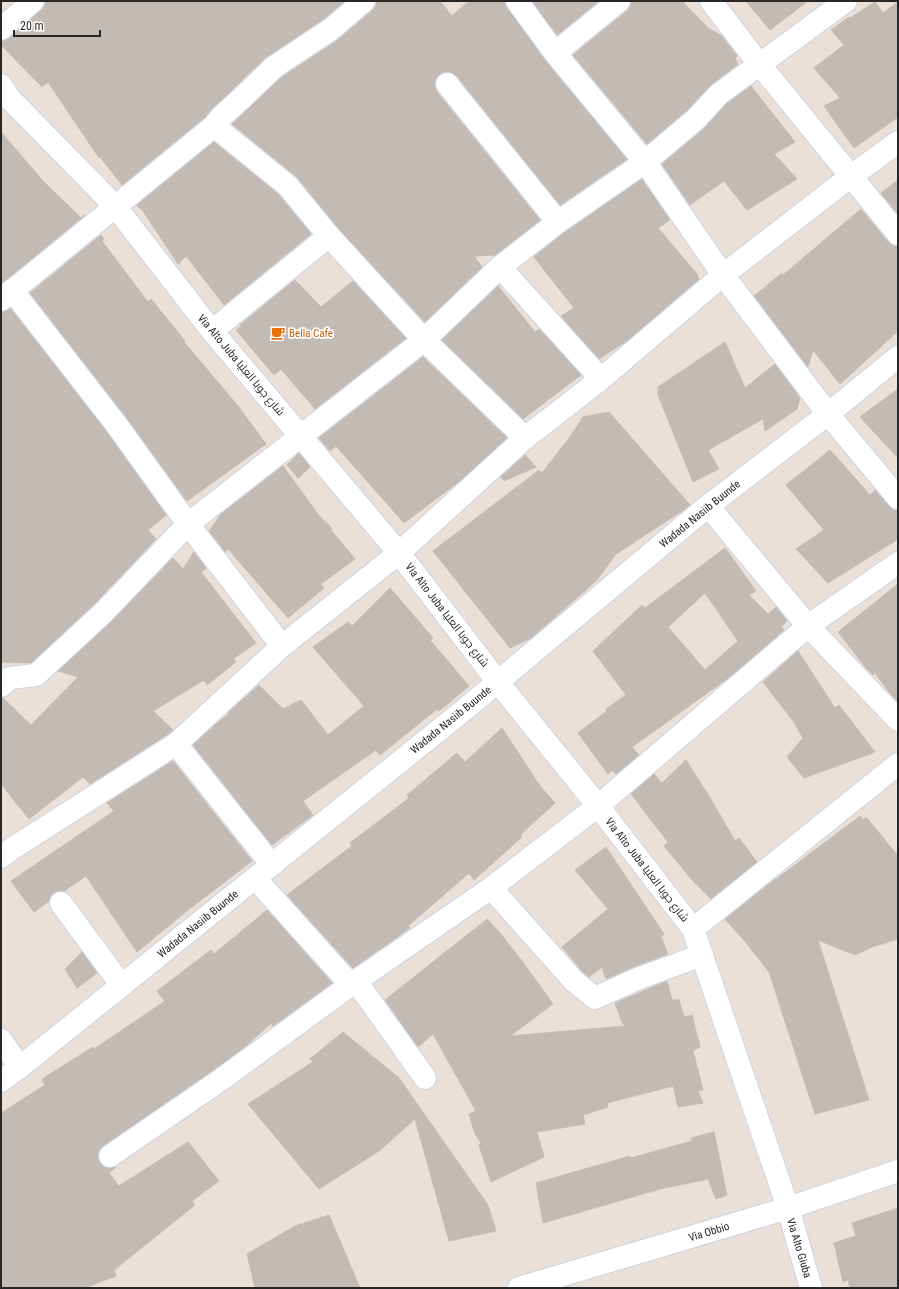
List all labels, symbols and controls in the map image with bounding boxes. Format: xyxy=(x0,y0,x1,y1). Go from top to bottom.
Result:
scale bar xyxy=(14,12,100,38)
text: 20 m xyxy=(20,19,44,33)
street label: Via Alto Juba شارع جوبا العليا xyxy=(194,312,287,419)
cafe icon: Bella Cafe xyxy=(270,325,286,341)
place label: Bella Cafe xyxy=(289,327,333,340)
street label: Wadada Nasiib Buunde xyxy=(657,477,743,551)
street label: Via Alto Juba شارع جوبا العليا xyxy=(402,560,492,670)
street label: Wadada Nasiib Buunde xyxy=(408,683,494,757)
street label: Via Alto Juba شارع جوبا العليا xyxy=(602,815,692,925)
street label: Wadada Nasiib Buunde xyxy=(155,887,241,961)
street label: Via Alto Giuba xyxy=(784,1217,814,1279)
street label: Via Obbio xyxy=(687,1220,731,1244)

